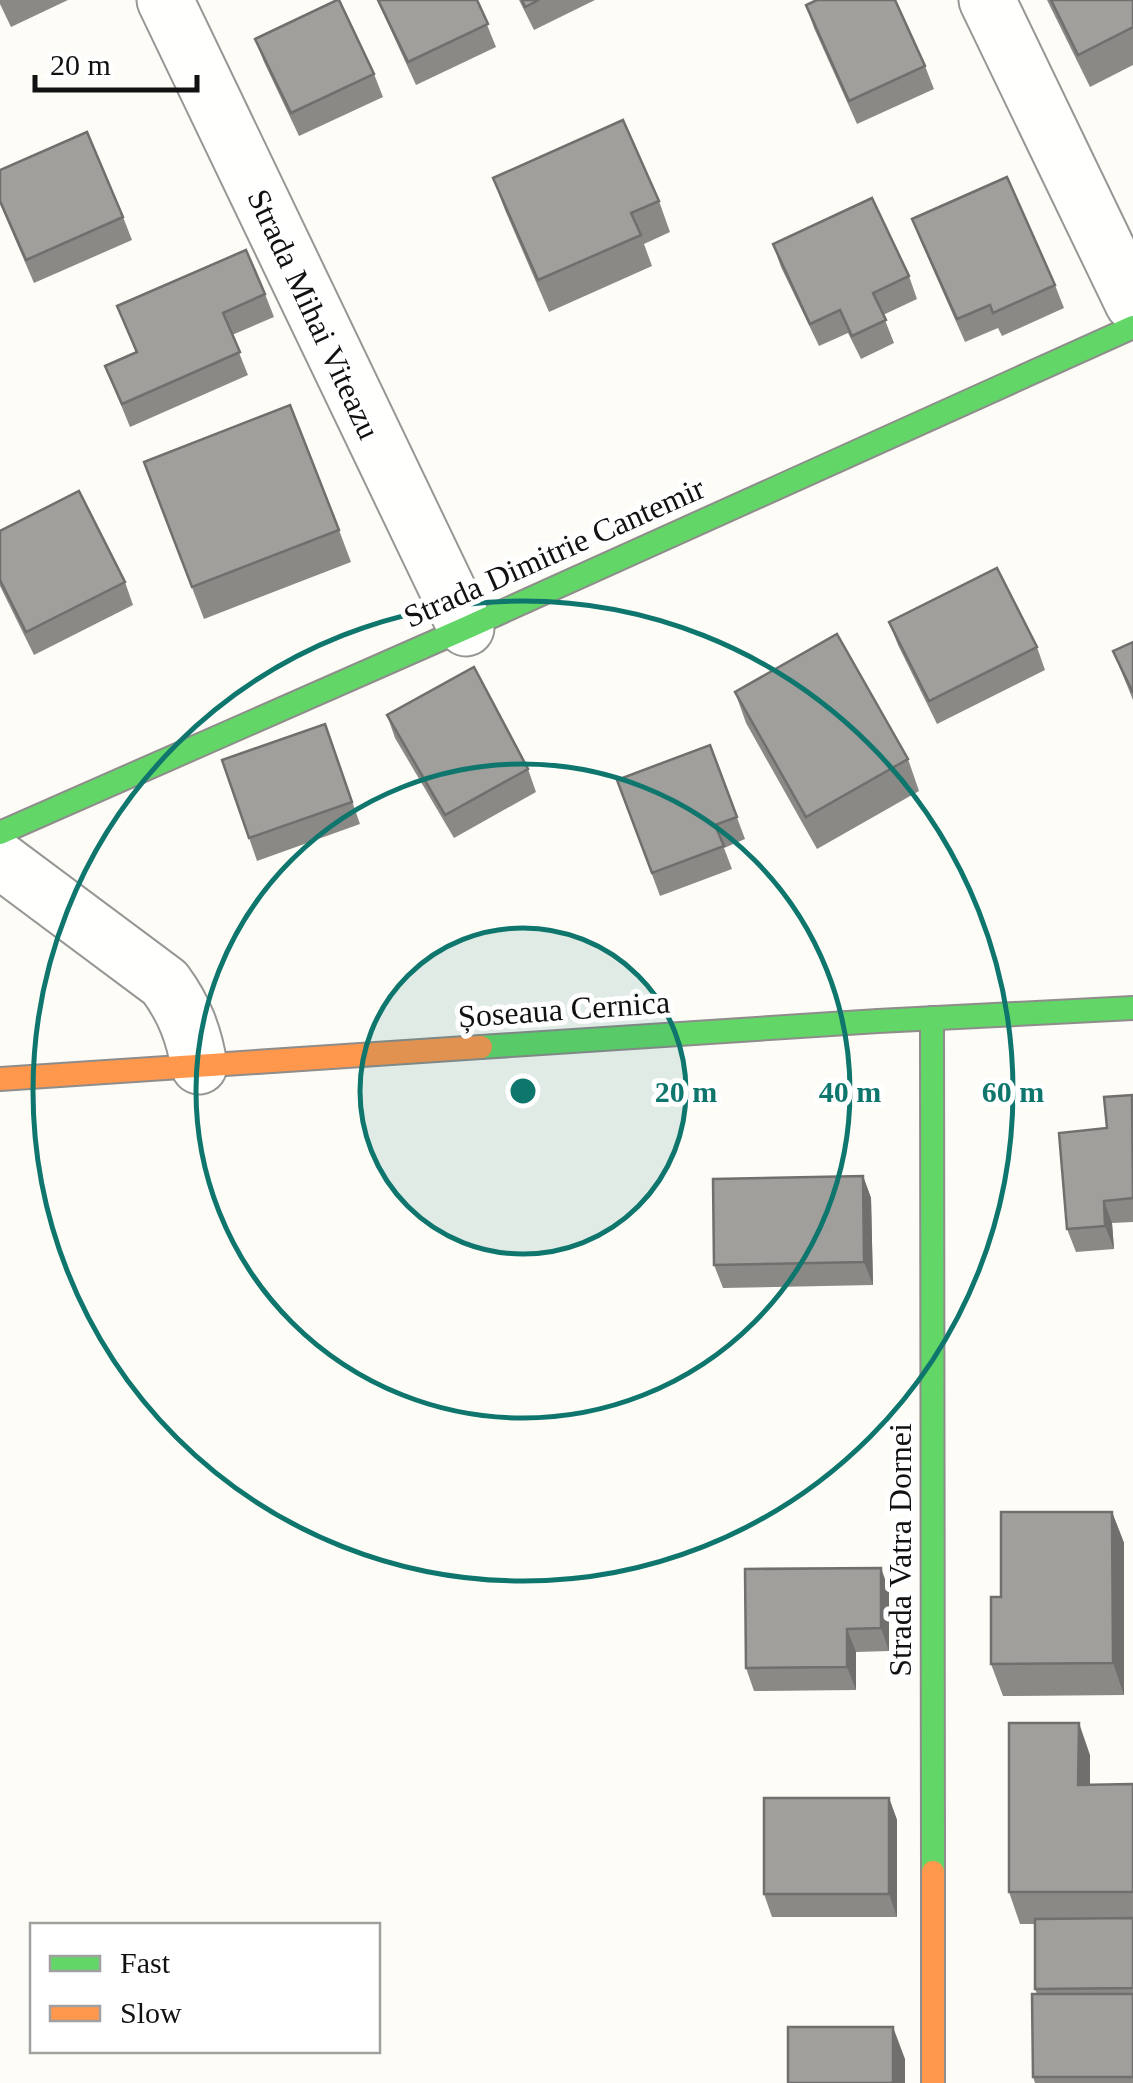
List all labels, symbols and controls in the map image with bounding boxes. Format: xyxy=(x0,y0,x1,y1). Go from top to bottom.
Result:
scale bar xyxy=(35,30,198,92)
text: 20 m xyxy=(50,48,111,81)
street label: Strada Mihai Viteazu xyxy=(240,184,388,444)
street label: Strada Dimitrie Cantemir xyxy=(398,469,710,635)
street label: Șoseaua Cernica xyxy=(457,984,671,1034)
centre of rings xyxy=(505,1073,541,1109)
text: 20 m xyxy=(655,1075,717,1108)
text: 40 m xyxy=(819,1075,881,1108)
text: 60 m xyxy=(982,1075,1044,1108)
street label: Strada Vatra Dornei xyxy=(882,1423,918,1677)
legend xyxy=(30,1923,380,2053)
text: Fast xyxy=(120,1946,171,1979)
text: Slow xyxy=(120,1996,182,2029)

